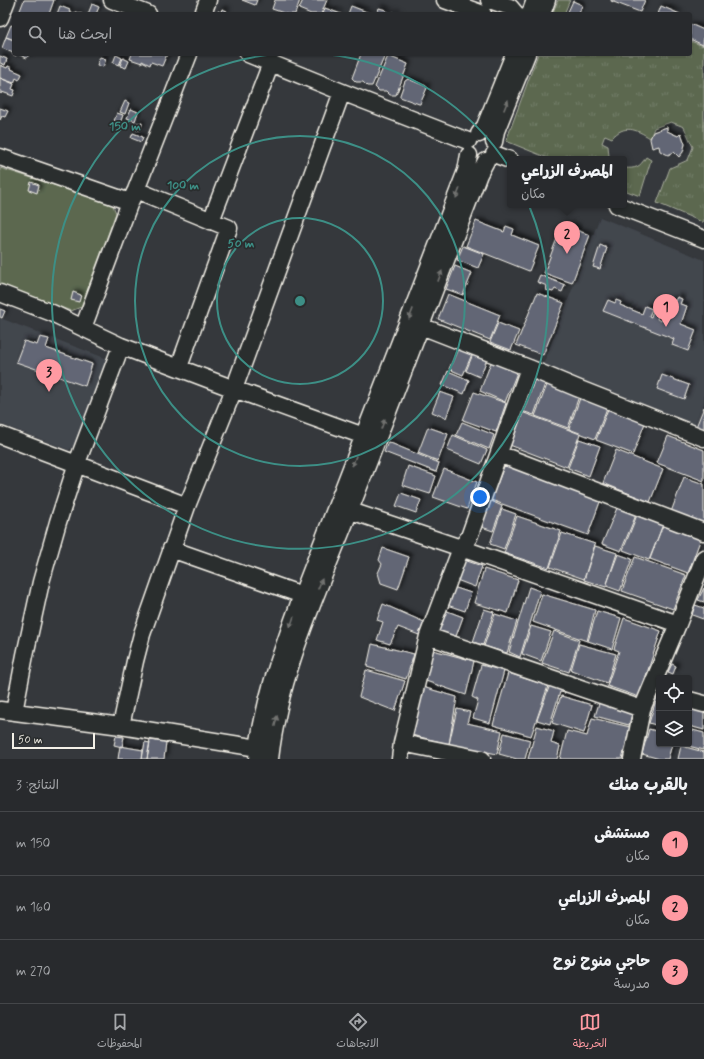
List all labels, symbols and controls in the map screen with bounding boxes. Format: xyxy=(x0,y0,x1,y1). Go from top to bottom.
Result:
search box xyxy=(12,12,692,56)
icon: search xyxy=(26,23,48,45)
text: ابحث هنا xyxy=(58,25,112,45)
one-way arrow xyxy=(504,99,510,111)
text: 150 m xyxy=(109,119,141,135)
popup xyxy=(507,156,627,208)
text: المصرف الزراعي xyxy=(521,162,613,182)
text: 100 m xyxy=(167,178,200,194)
text: مكان xyxy=(521,186,545,203)
one-way arrow xyxy=(454,187,460,199)
pin: 2 xyxy=(554,221,580,254)
text: 50 m xyxy=(228,236,255,252)
one-way arrow xyxy=(438,270,444,282)
centre of rings xyxy=(293,294,307,308)
pin: 1 xyxy=(653,294,679,327)
one-way arrow xyxy=(407,308,413,320)
pin: 3 xyxy=(36,359,62,392)
one-way arrow xyxy=(380,417,386,429)
one-way arrow xyxy=(350,456,356,468)
your location xyxy=(470,487,490,507)
one-way arrow xyxy=(317,577,323,589)
one-way arrow xyxy=(289,616,295,628)
map controls xyxy=(656,675,692,747)
button: locate xyxy=(656,675,692,711)
button: layers xyxy=(656,711,692,747)
one-way arrow xyxy=(274,714,280,727)
scale bar xyxy=(12,731,95,750)
text: 50 m xyxy=(18,733,43,747)
text: بالقرب منك xyxy=(609,774,688,796)
text: النتائج: 3 xyxy=(16,777,59,794)
text: مستشفى xyxy=(594,824,650,844)
text: 150 m xyxy=(16,835,50,852)
text: 1 xyxy=(672,835,678,852)
text: مكان xyxy=(626,848,650,865)
text: المصرف الزراعي xyxy=(558,888,650,908)
text: 160 m xyxy=(16,899,51,916)
text: 2 xyxy=(672,899,678,916)
text: مكان xyxy=(626,912,650,929)
text: حاجي منوح نوح xyxy=(553,952,650,972)
text: 270 m xyxy=(16,963,51,980)
text: 3 xyxy=(672,963,678,980)
text: مدرسة xyxy=(614,976,650,993)
tab: المحفوظات xyxy=(97,1011,142,1053)
tab: الاتجاهات xyxy=(336,1011,379,1053)
tab: الخريطة xyxy=(573,1011,607,1053)

